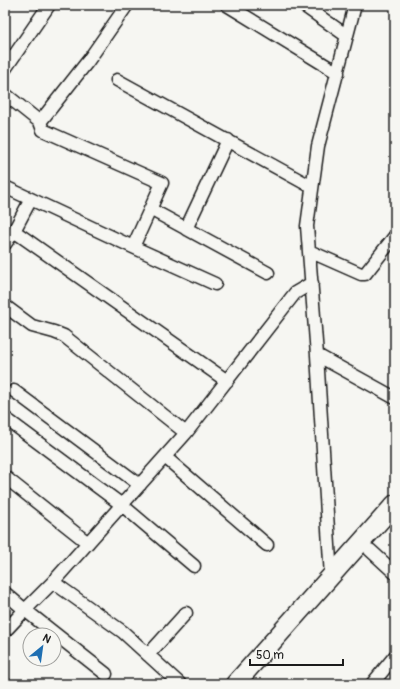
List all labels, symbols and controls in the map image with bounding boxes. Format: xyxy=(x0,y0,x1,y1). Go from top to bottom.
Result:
north arrow xyxy=(22,627,62,667)
text: N xyxy=(40,631,54,646)
scale bar xyxy=(250,641,343,667)
text: 50 m xyxy=(256,648,284,663)

